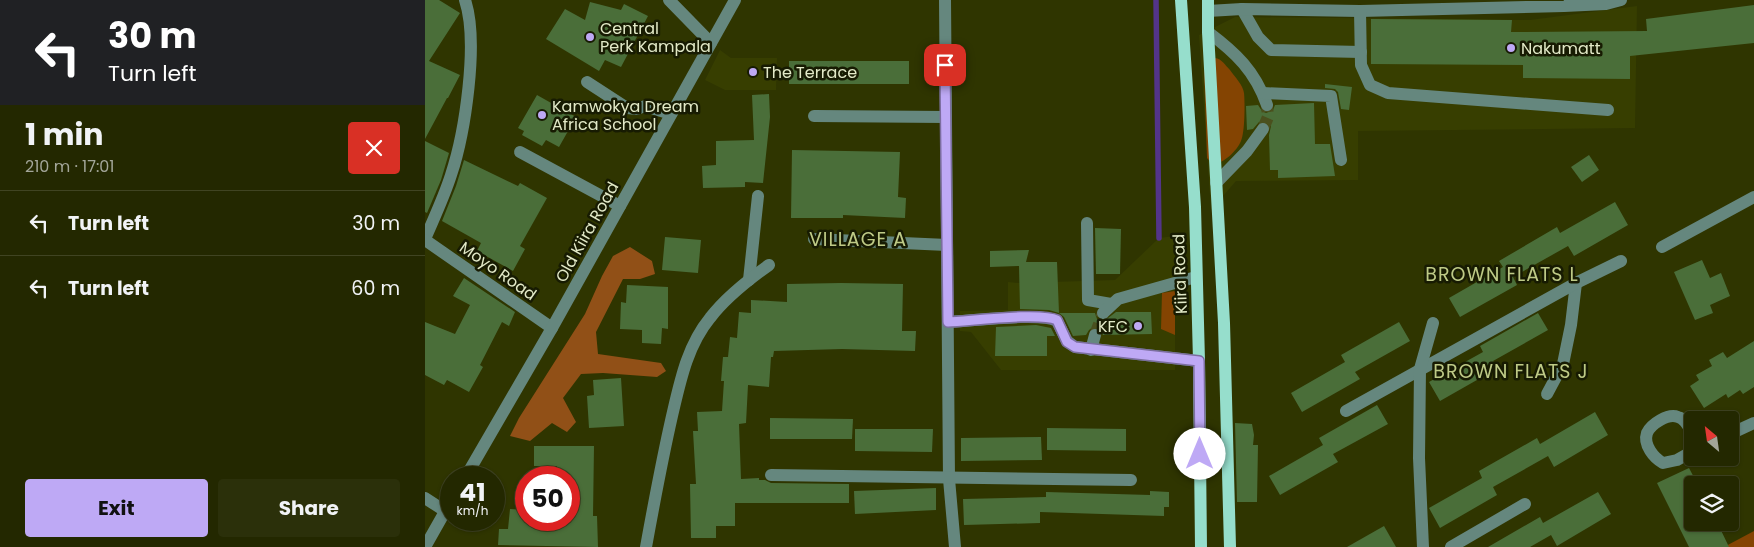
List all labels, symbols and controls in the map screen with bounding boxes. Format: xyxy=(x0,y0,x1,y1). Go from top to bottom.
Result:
text: 30 m xyxy=(108,11,196,60)
place label: Central Perk Kampala xyxy=(600,17,711,58)
icon: left xyxy=(25,20,90,85)
marker: Central Perk Kampala xyxy=(584,31,596,43)
place label: Nakumatt xyxy=(1521,37,1601,60)
marker: Nakumatt xyxy=(1505,42,1517,54)
pin xyxy=(924,44,966,86)
icon: arrive xyxy=(931,51,959,79)
text: Turn left xyxy=(108,58,196,89)
place label: The Terrace xyxy=(763,61,857,84)
marker: The Terrace xyxy=(747,66,759,78)
place label: Kamwokya Dream Africa School xyxy=(552,95,699,136)
marker: Kamwokya Dream Africa School xyxy=(536,109,548,121)
text: 1 min xyxy=(25,113,103,156)
button: close xyxy=(348,122,400,174)
text: 210 m · 17:01 xyxy=(25,155,115,178)
street label: Old Kiira Road xyxy=(550,178,624,286)
icon: left xyxy=(25,209,53,237)
text: Turn left xyxy=(68,210,149,237)
text: 30 m xyxy=(352,210,400,237)
district label: VILLAGE A xyxy=(809,226,907,253)
street label: Kiira Road xyxy=(1167,234,1193,314)
street label: Moyo Road xyxy=(455,236,541,306)
district label: BROWN FLATS L xyxy=(1425,261,1579,288)
icon: left xyxy=(25,274,53,302)
text: Turn left xyxy=(68,275,149,302)
text: 60 m xyxy=(351,275,400,302)
place label: KFC xyxy=(1098,315,1128,338)
marker: KFC xyxy=(1132,320,1144,332)
district label: BROWN FLATS J xyxy=(1433,358,1589,385)
north arrow xyxy=(1684,411,1739,466)
map controls xyxy=(1684,411,1739,531)
position arrow xyxy=(1173,427,1225,479)
speed limit sign: 50 xyxy=(515,466,580,531)
text: 41 xyxy=(459,475,486,510)
button: layers xyxy=(1684,476,1739,531)
button: Exit xyxy=(25,479,208,537)
button: Share xyxy=(218,479,400,537)
text: km/h xyxy=(457,502,488,519)

